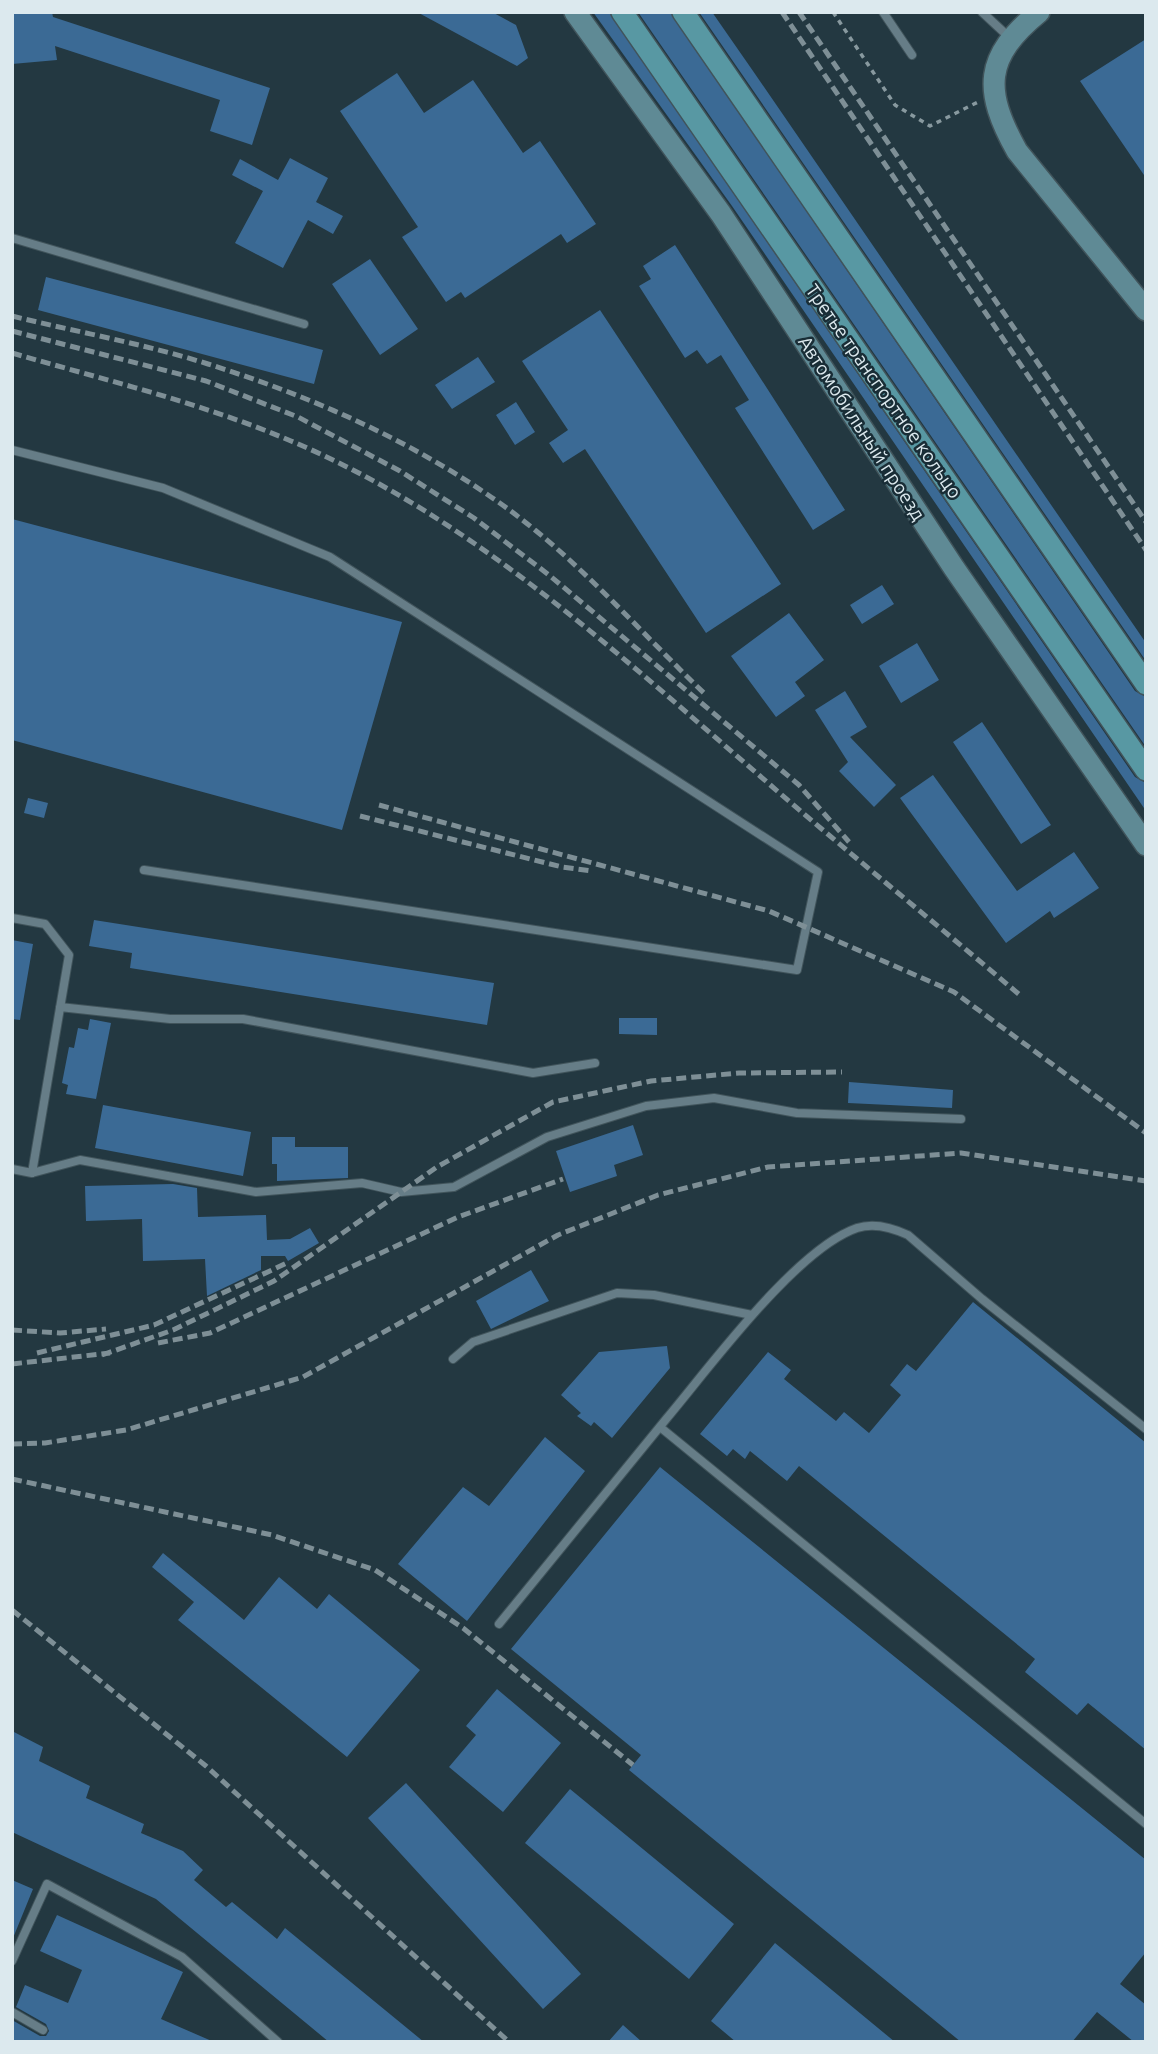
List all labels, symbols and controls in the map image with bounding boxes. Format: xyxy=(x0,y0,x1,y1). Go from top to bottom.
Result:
street label: Третье транспортное кольцо xyxy=(801,280,967,502)
street label: Автомобильный проезд xyxy=(794,332,930,524)

